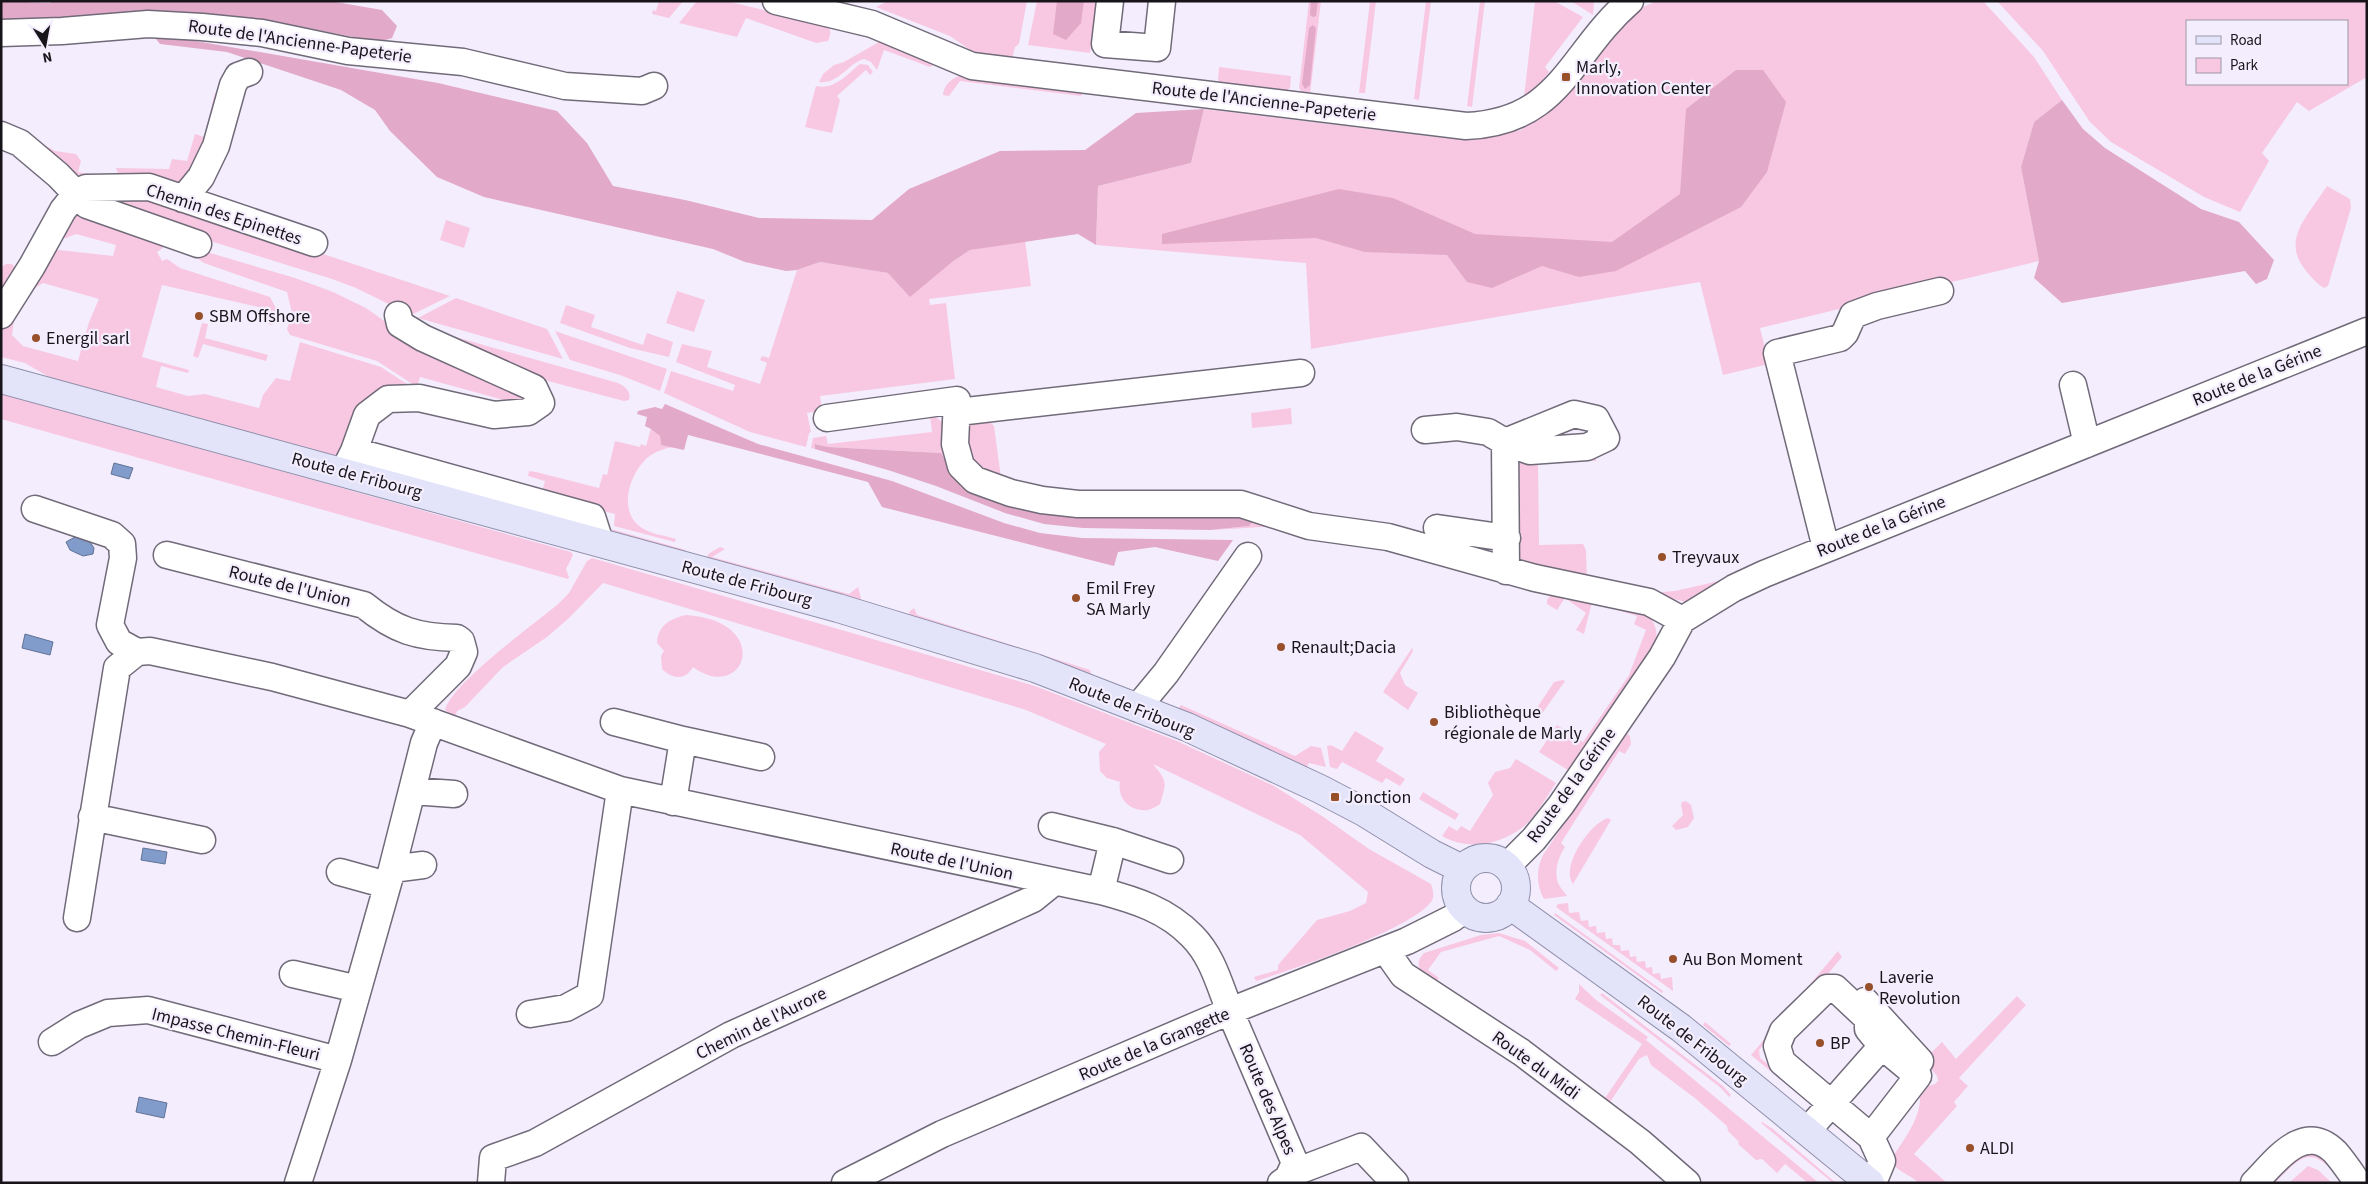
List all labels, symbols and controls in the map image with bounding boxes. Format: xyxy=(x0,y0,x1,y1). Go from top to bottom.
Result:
street label: Route de l'Ancienne-Papeterie xyxy=(186,13,414,70)
north arrow xyxy=(20,20,70,70)
legend xyxy=(2186,20,2348,85)
text: Road xyxy=(2230,30,2262,51)
text: N xyxy=(41,46,54,67)
place label: Marly, Innovation Center xyxy=(1576,55,1712,101)
text: Park xyxy=(2230,55,2259,76)
marker: Marly, Innovation Center xyxy=(1560,71,1572,83)
street label: Route de l'Ancienne-Papeterie xyxy=(1150,75,1378,128)
street label: Chemin des Epinettes xyxy=(143,177,305,251)
place label: SBM Offshore xyxy=(209,304,310,329)
marker: SBM Offshore xyxy=(193,310,205,322)
place label: Energil sarl xyxy=(46,326,129,351)
marker: Energil sarl xyxy=(30,332,42,344)
street label: Route de la Gérine xyxy=(2189,338,2326,413)
street label: Route de Fribourg xyxy=(289,446,425,505)
street label: Route de la Gérine xyxy=(1813,489,1950,564)
place label: Treyvaux xyxy=(1672,545,1739,570)
marker: Treyvaux xyxy=(1656,551,1668,563)
street label: Route de Fribourg xyxy=(679,554,815,613)
street label: Route de l'Union xyxy=(226,559,354,614)
place label: Emil Frey SA Marly xyxy=(1086,576,1156,622)
marker: Emil Frey SA Marly xyxy=(1070,592,1082,604)
place label: Renault;Dacia xyxy=(1291,635,1396,660)
marker: Renault;Dacia xyxy=(1275,641,1287,653)
street label: Route de Fribourg xyxy=(1065,671,1199,744)
place label: Bibliothèque régionale de Marly xyxy=(1444,700,1583,746)
marker: Bibliothèque régionale de Marly xyxy=(1428,716,1440,728)
street label: Route de la Gérine xyxy=(1521,722,1622,848)
place label: Jonction xyxy=(1345,785,1411,810)
marker: Jonction xyxy=(1329,791,1341,803)
street label: Route de l'Union xyxy=(888,836,1016,887)
place label: Au Bon Moment xyxy=(1683,947,1802,972)
marker: Au Bon Moment xyxy=(1667,953,1679,965)
place label: Laverie Revolution xyxy=(1879,965,1961,1011)
street label: Chemin de l'Aurore xyxy=(692,981,831,1066)
marker: Laverie Revolution xyxy=(1863,981,1875,993)
street label: Route de Fribourg xyxy=(1632,989,1753,1092)
street label: Impasse Chemin-Fleuri xyxy=(149,1001,323,1068)
street label: Route de la Grangette xyxy=(1075,1001,1234,1088)
street label: Route du Midi xyxy=(1487,1025,1585,1106)
place label: BP xyxy=(1830,1031,1851,1056)
marker: BP xyxy=(1814,1037,1826,1049)
street label: Route des Alpes xyxy=(1233,1040,1302,1159)
place label: ALDI xyxy=(1980,1136,2014,1161)
marker: ALDI xyxy=(1964,1142,1976,1154)

